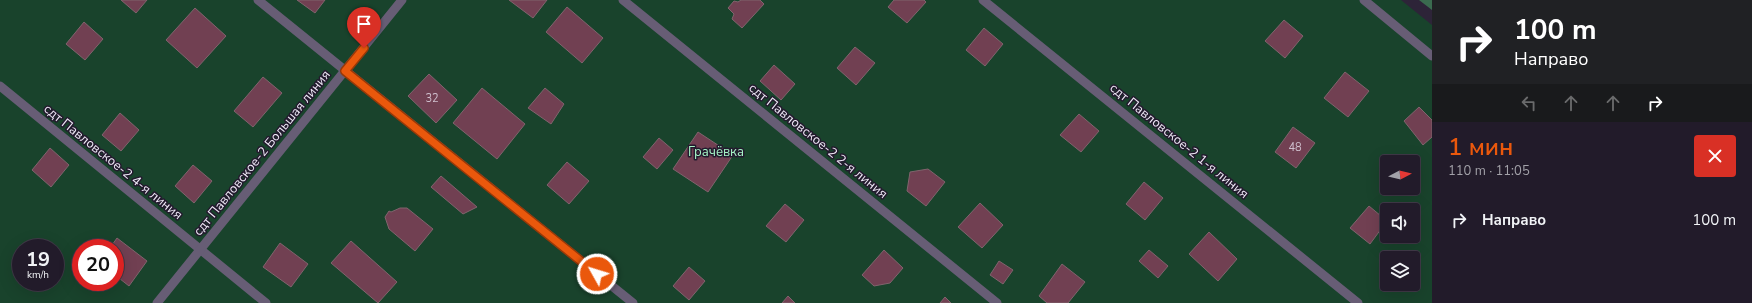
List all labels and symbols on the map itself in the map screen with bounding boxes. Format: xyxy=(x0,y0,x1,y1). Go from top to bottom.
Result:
pin xyxy=(347,7.0,381,48)
street label: сдт Павловское-2 Большая линия xyxy=(189,66,335,240)
street label: сдт Павловское-2 2-я линия xyxy=(745,79,891,203)
street label: сдт Павловское-2 1-я линия xyxy=(1106,79,1252,203)
house number: 32 xyxy=(425,91,439,106)
street label: сдт Павловское-2 4-я линия xyxy=(40,100,186,224)
house number: 48 xyxy=(1288,140,1302,155)
park label: Грачёвка xyxy=(688,143,744,161)
north arrow xyxy=(1380,155,1420,195)
speed limit sign: 20 xyxy=(72,239,124,291)
position arrow xyxy=(576,253,618,295)

